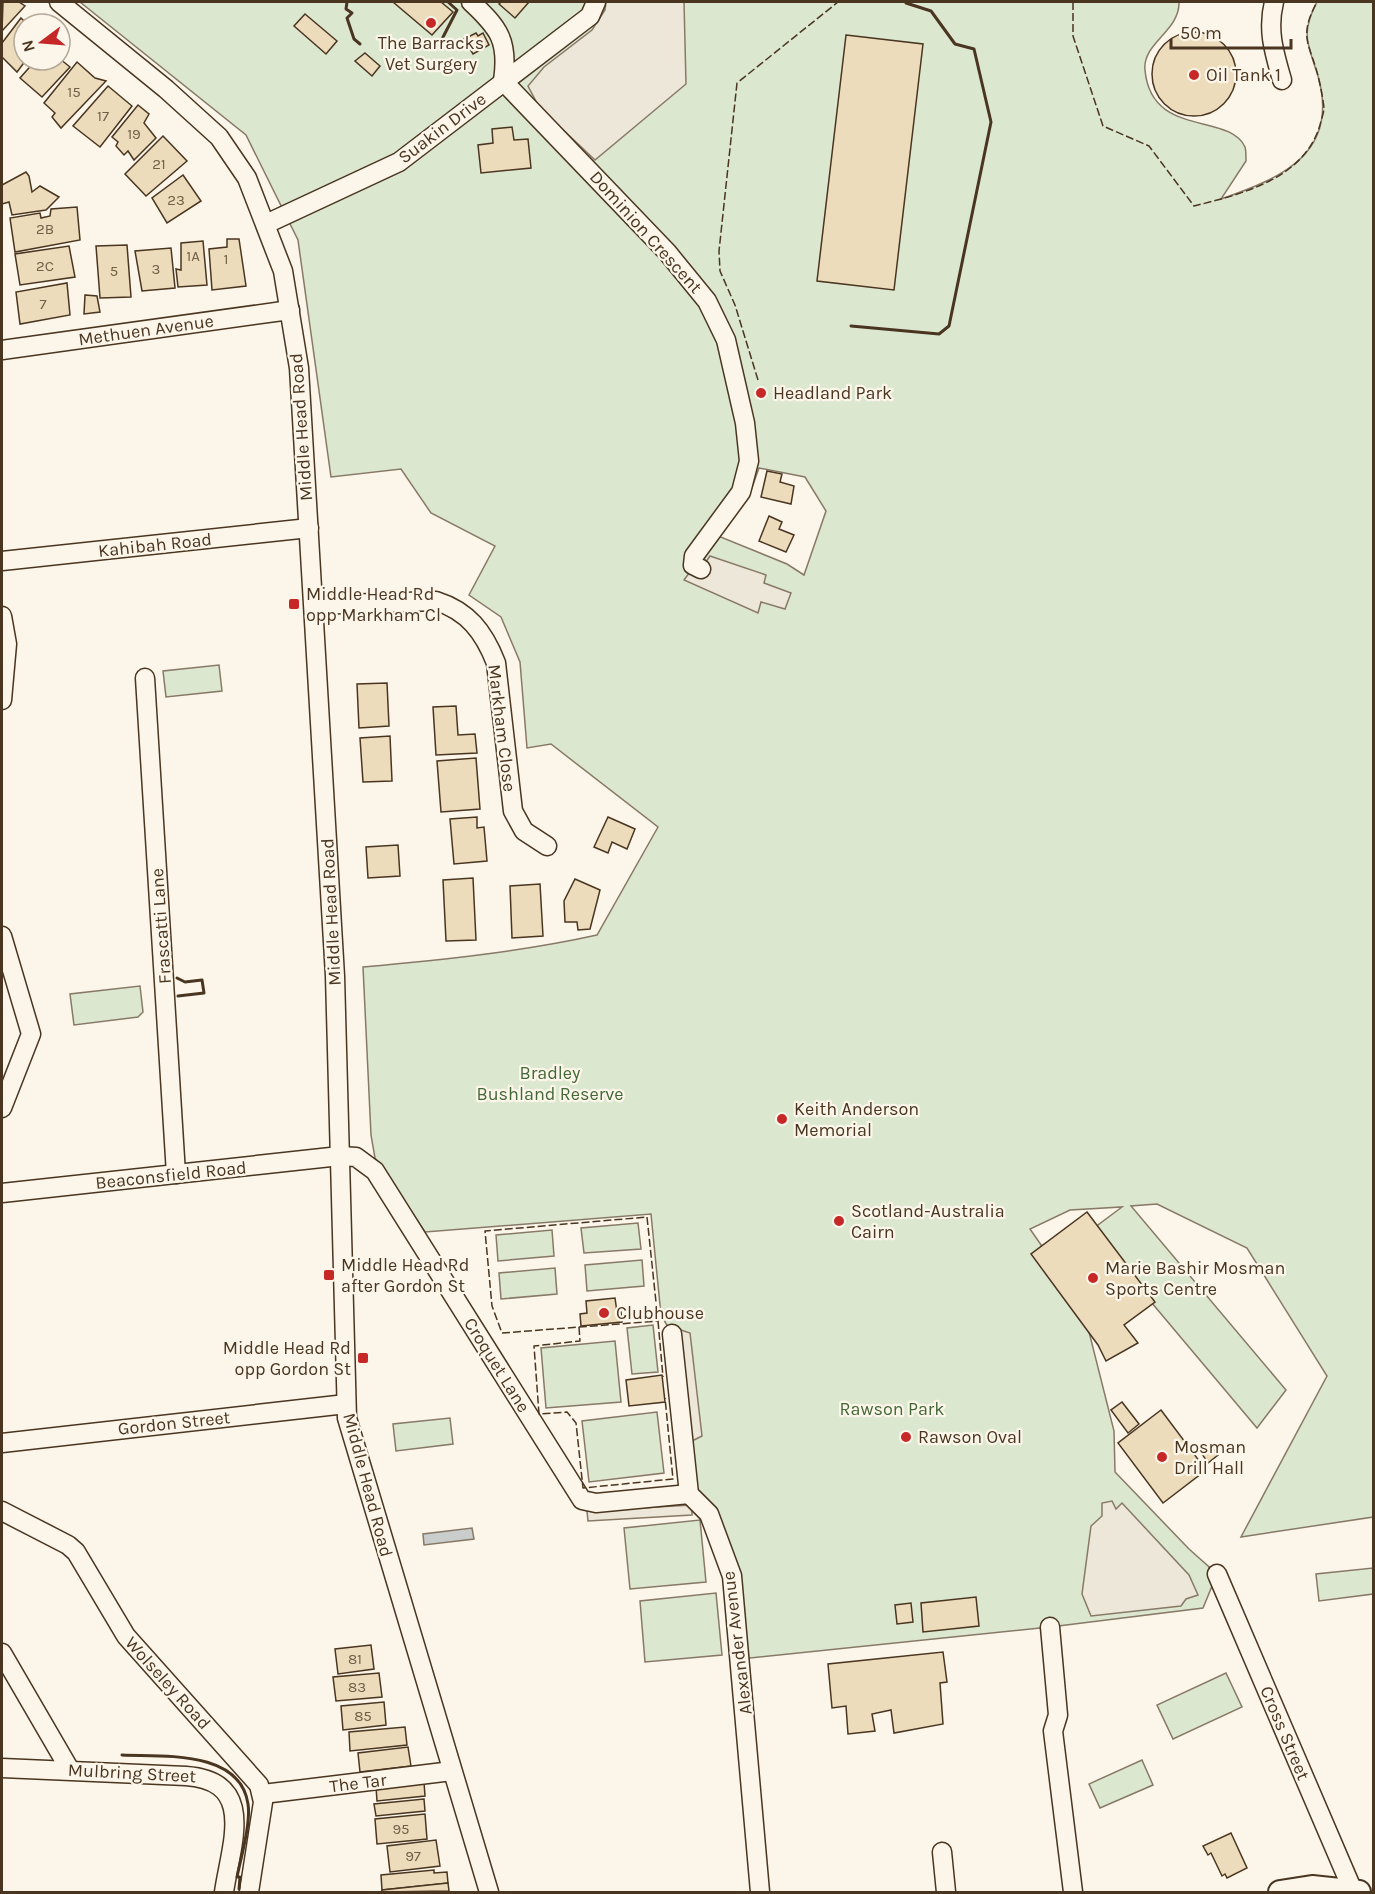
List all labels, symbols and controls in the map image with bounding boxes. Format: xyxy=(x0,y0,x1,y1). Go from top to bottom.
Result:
north arrow xyxy=(12,12,72,72)
scale bar xyxy=(1171,12,1291,50)
marker: The Barracks Vet Surgery xyxy=(424,16,438,30)
text: 50 m xyxy=(1180,22,1222,44)
place label: The Barracks Vet Surgery xyxy=(378,32,484,75)
text: N xyxy=(17,38,39,54)
place label: Oil Tank 1 xyxy=(1206,64,1281,86)
marker: Oil Tank 1 xyxy=(1187,68,1201,82)
house number: 15 xyxy=(67,83,81,101)
street label: Suakin Drive xyxy=(394,88,490,168)
house number: 17 xyxy=(97,107,109,125)
house number: 19 xyxy=(127,125,141,143)
house number: 21 xyxy=(152,155,166,173)
street label: Dominion Crescent xyxy=(585,166,707,298)
house number: 23 xyxy=(167,191,185,209)
house number: 2B xyxy=(36,220,54,238)
house number: 1A xyxy=(186,247,200,265)
house number: 1 xyxy=(224,250,228,268)
house number: 2C xyxy=(36,257,54,275)
house number: 3 xyxy=(152,260,160,278)
house number: 5 xyxy=(110,262,118,280)
house number: 7 xyxy=(39,295,47,313)
street label: Methuen Avenue xyxy=(77,310,215,350)
street label: Middle Head Road xyxy=(285,352,317,502)
place label: Headland Park xyxy=(773,382,892,404)
marker: Headland Park xyxy=(754,386,768,400)
street label: Kahibah Road xyxy=(97,528,213,562)
place label: Middle Head Rd opp Markham Cl xyxy=(306,583,441,626)
marker: Middle Head Rd opp Markham Cl xyxy=(287,597,301,611)
street label: Markham Close xyxy=(483,663,521,793)
street label: Middle Head Road xyxy=(316,837,346,987)
street label: Frascatti Lane xyxy=(146,867,176,985)
park label: Bradley Bushland Reserve xyxy=(477,1062,623,1105)
place label: Keith Anderson Memorial xyxy=(794,1098,919,1141)
marker: Keith Anderson Memorial xyxy=(775,1112,789,1126)
street label: Beaconsfield Road xyxy=(94,1156,248,1194)
place label: Scotland-Australia Cairn xyxy=(851,1200,1005,1243)
marker: Scotland-Australia Cairn xyxy=(832,1214,846,1228)
place label: Middle Head Rd after Gordon St xyxy=(341,1254,469,1297)
place label: Marie Bashir Mosman Sports Centre xyxy=(1105,1257,1285,1300)
marker: Middle Head Rd after Gordon St xyxy=(322,1268,336,1282)
marker: Marie Bashir Mosman Sports Centre xyxy=(1086,1271,1100,1285)
place label: Clubhouse xyxy=(616,1302,704,1324)
marker: Clubhouse xyxy=(597,1306,611,1320)
street label: Croquet Lane xyxy=(459,1314,535,1416)
place label: Middle Head Rd opp Gordon St xyxy=(223,1337,351,1380)
marker: Middle Head Rd opp Gordon St xyxy=(356,1351,370,1365)
park label: Rawson Park xyxy=(840,1398,944,1420)
street label: Gordon Street xyxy=(117,1406,232,1440)
street label: Middle Head Road xyxy=(338,1411,398,1559)
place label: Rawson Oval xyxy=(918,1426,1022,1448)
marker: Rawson Oval xyxy=(899,1430,913,1444)
place label: Mosman Drill Hall xyxy=(1174,1436,1246,1479)
marker: Mosman Drill Hall xyxy=(1155,1450,1169,1464)
street label: Alexander Avenue xyxy=(717,1570,757,1716)
street label: Wolseley Road xyxy=(121,1632,215,1734)
house number: 81 xyxy=(348,1650,362,1668)
house number: 83 xyxy=(348,1678,366,1696)
street label: Cross Street xyxy=(1255,1683,1315,1784)
house number: 85 xyxy=(354,1707,372,1725)
street label: Mulbring Street xyxy=(67,1759,197,1787)
street label: The Tar xyxy=(328,1769,388,1797)
house number: 95 xyxy=(392,1820,410,1838)
house number: 97 xyxy=(405,1847,421,1865)

